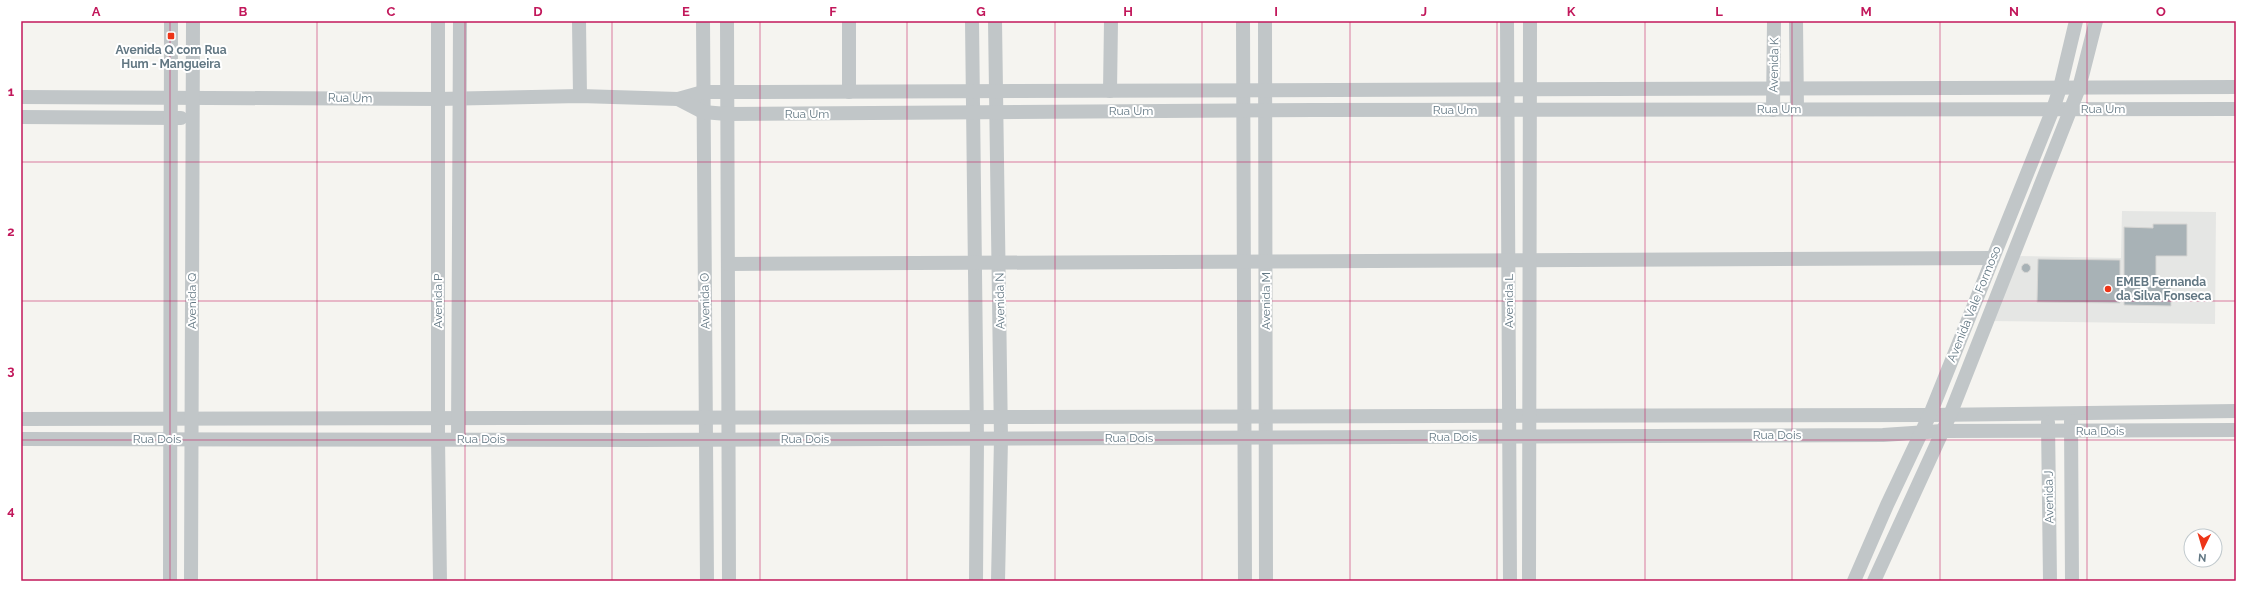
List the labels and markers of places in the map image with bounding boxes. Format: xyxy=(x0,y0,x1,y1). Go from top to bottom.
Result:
marker: Avenida Q com Rua Hum - Mangueira xyxy=(166,31,176,41)
place label: Avenida Q com Rua Hum - Mangueira xyxy=(115,43,227,71)
place label: EMEB Fernanda da Silva Fonseca xyxy=(2116,275,2212,303)
marker: EMEB Fernanda da Silva Fonseca xyxy=(2103,284,2113,294)

